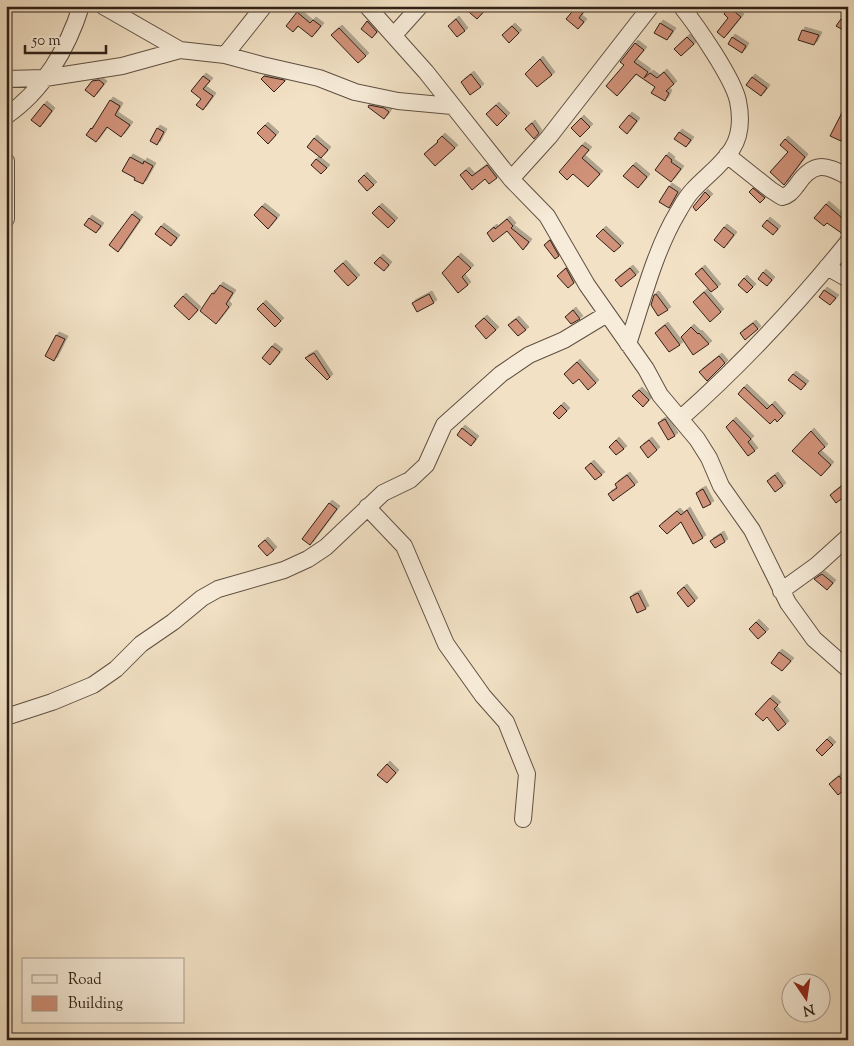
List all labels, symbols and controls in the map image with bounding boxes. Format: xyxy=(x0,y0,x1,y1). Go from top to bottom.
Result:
scale bar xyxy=(25,22,106,54)
text: 50 m xyxy=(31,31,61,52)
legend xyxy=(22,958,185,1024)
text: Road xyxy=(68,970,102,991)
north arrow xyxy=(782,974,832,1024)
text: Building xyxy=(68,994,123,1015)
text: N xyxy=(801,998,816,1020)

